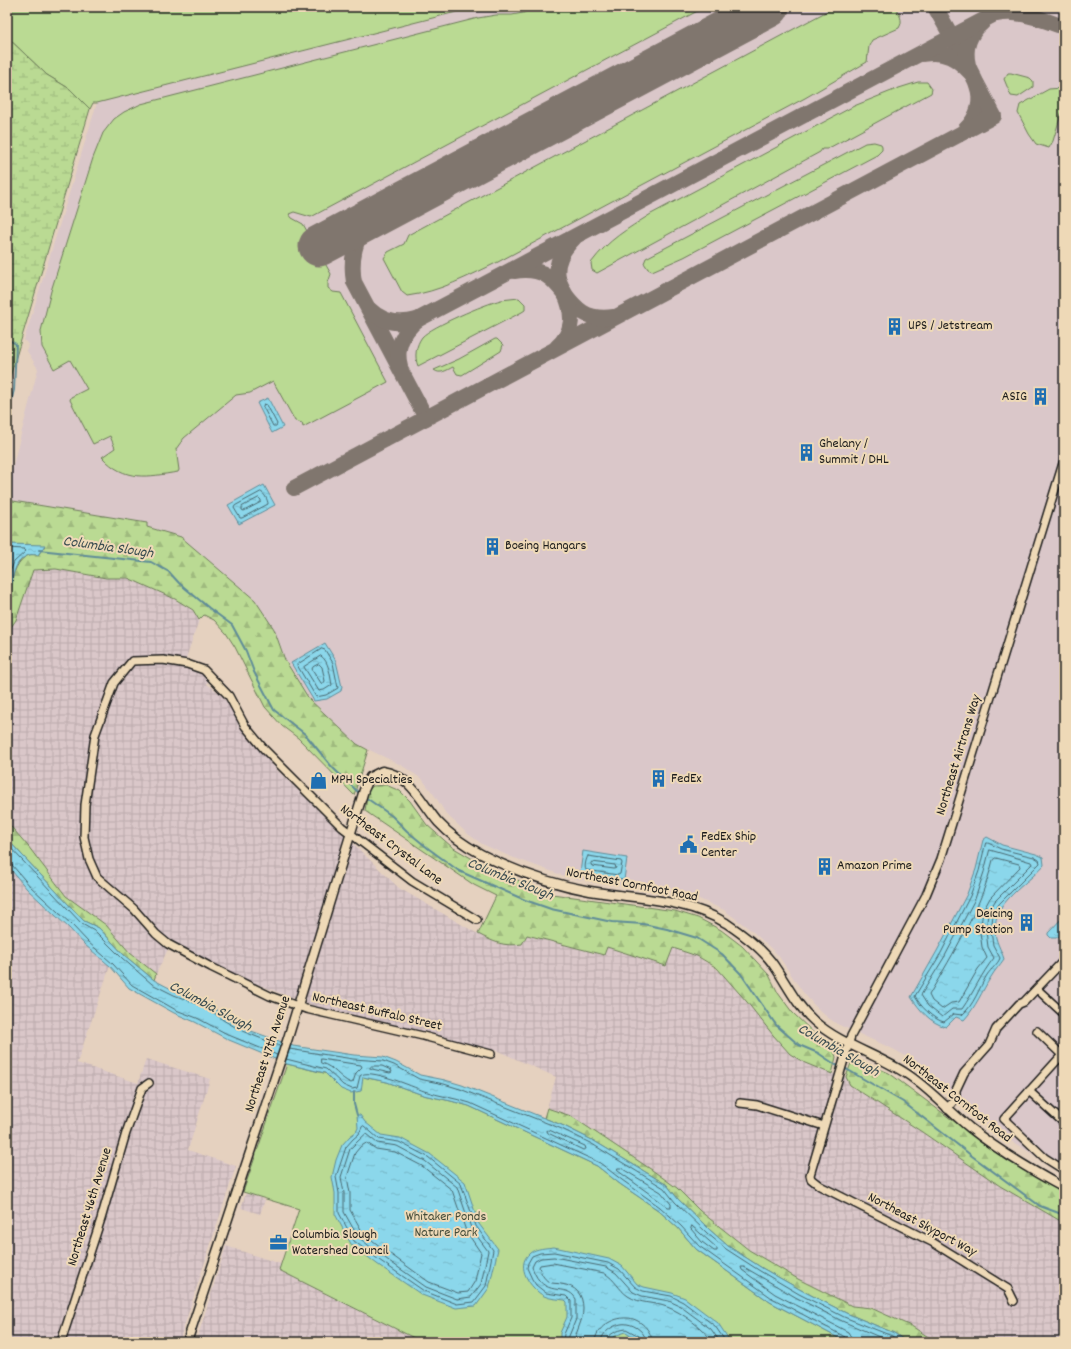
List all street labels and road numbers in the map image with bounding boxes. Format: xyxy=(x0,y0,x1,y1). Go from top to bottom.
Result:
street label: Northeast Airtrans Way xyxy=(931,692,987,818)
street label: Northeast Crystal Lane xyxy=(336,800,446,890)
street label: Northeast Cornfoot Road xyxy=(564,862,700,908)
street label: Northeast Buffalo Street xyxy=(310,987,444,1037)
street label: Northeast 47th Avenue xyxy=(240,993,296,1115)
street label: Northeast Cornfoot Road xyxy=(898,1050,1016,1148)
street label: Northeast 46th Avenue xyxy=(63,1145,117,1269)
street label: Northeast Skyport Way xyxy=(864,1188,980,1262)

